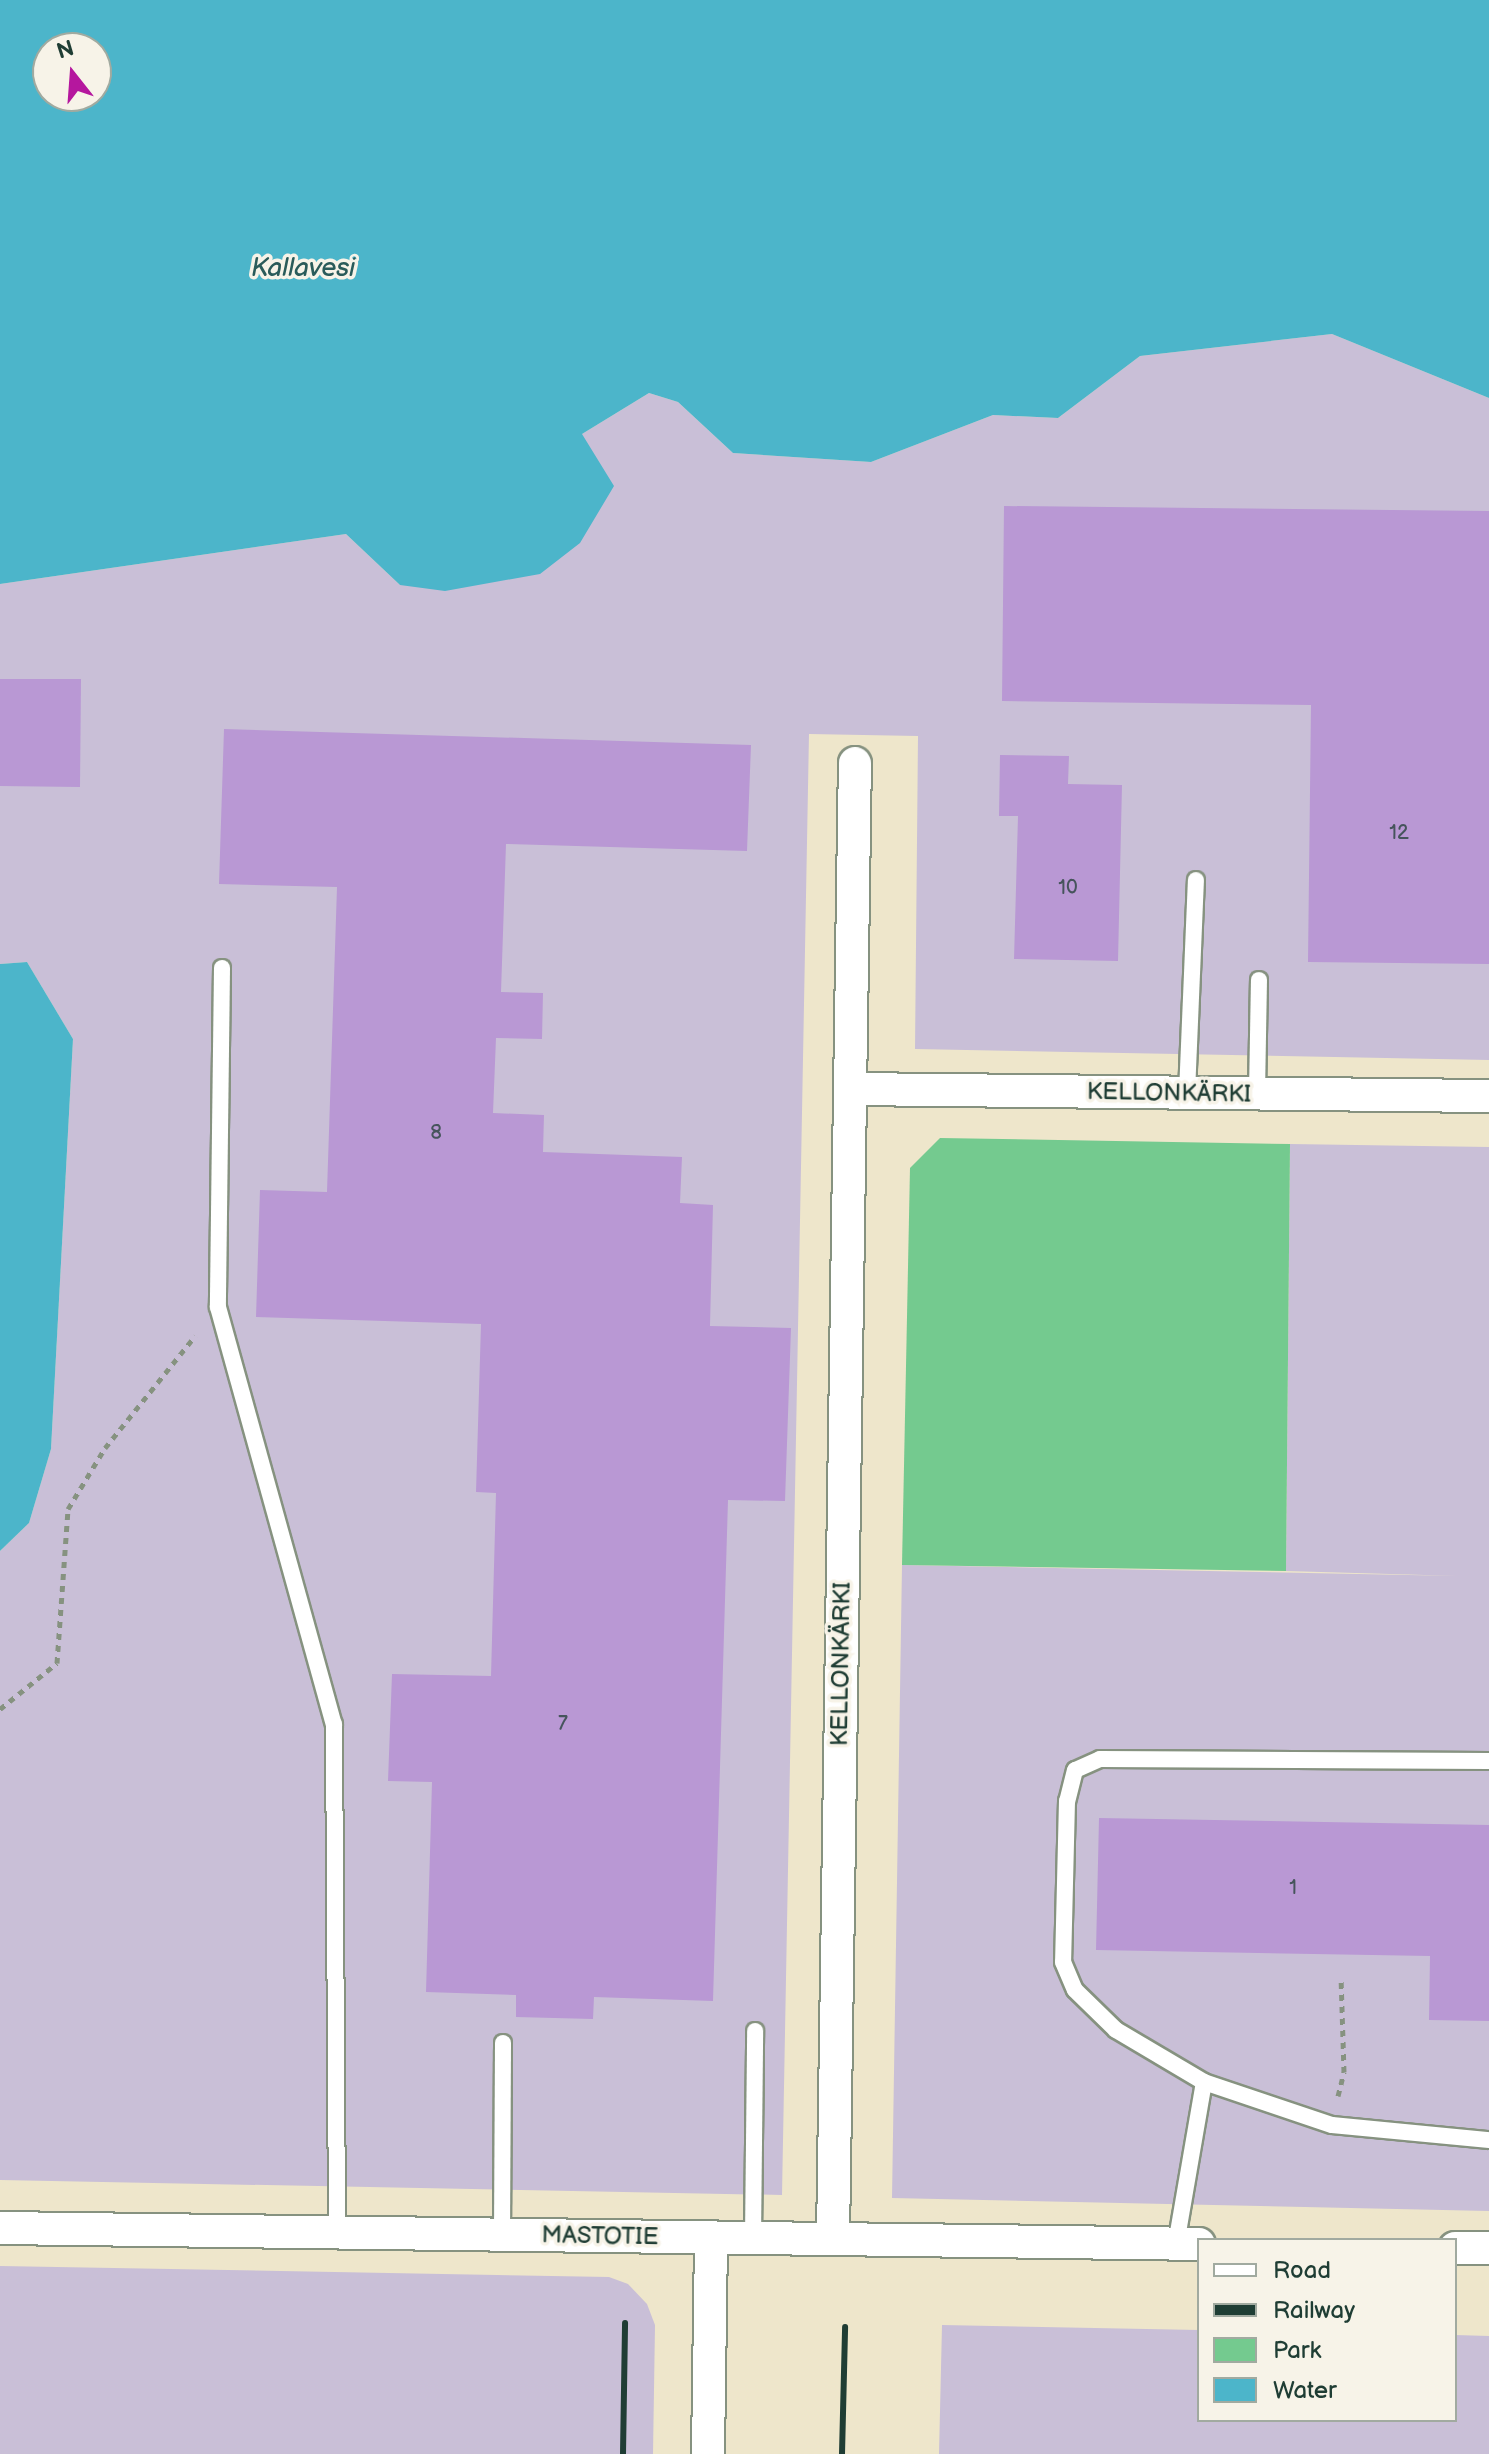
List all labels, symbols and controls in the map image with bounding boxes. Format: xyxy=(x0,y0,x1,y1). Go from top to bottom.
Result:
north arrow xyxy=(32,32,112,112)
text: N xyxy=(54,35,77,66)
water label: Kallavesi xyxy=(251,253,355,285)
house number: 12 xyxy=(1389,821,1409,845)
house number: 10 xyxy=(1058,876,1078,900)
street label: KELLONKÄRKI xyxy=(1086,1077,1252,1109)
house number: 8 xyxy=(430,1121,442,1145)
street label: KELLONKÄRKI xyxy=(825,1581,857,1747)
house number: 7 xyxy=(558,1712,568,1736)
house number: 1 xyxy=(1289,1876,1297,1900)
street label: MASTOTIE xyxy=(541,2221,659,2251)
legend xyxy=(1197,2238,1457,2422)
text: Road xyxy=(1273,2256,1331,2285)
text: Railway xyxy=(1273,2296,1355,2325)
text: Park xyxy=(1273,2336,1321,2365)
text: Water xyxy=(1273,2376,1337,2405)

